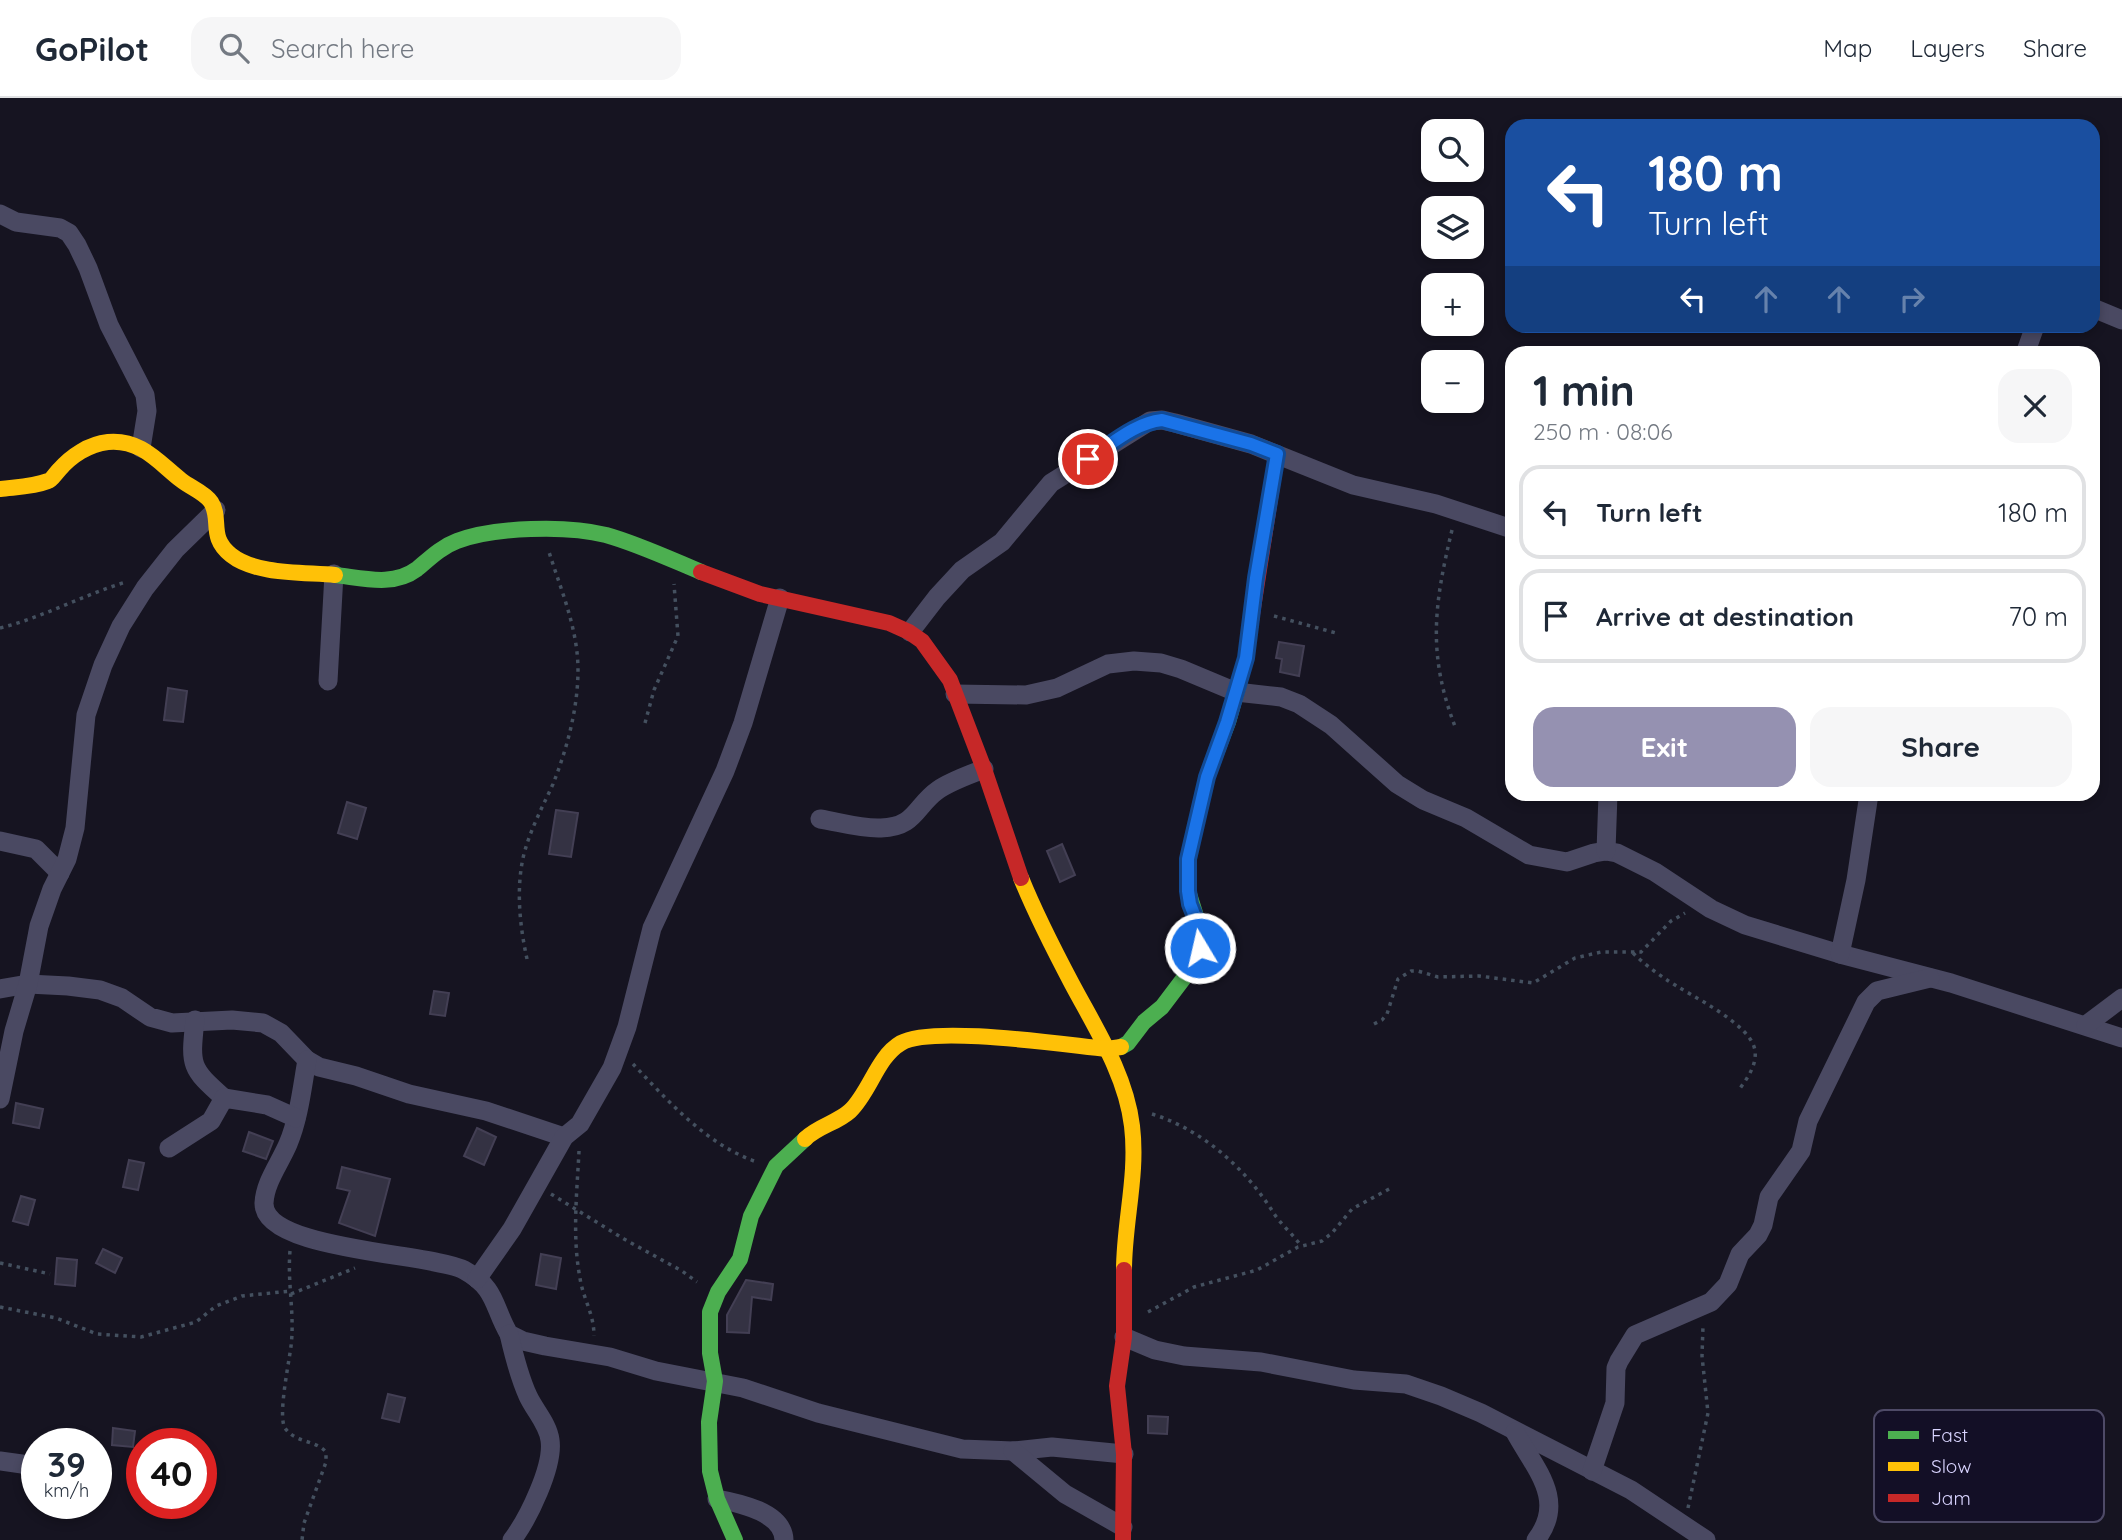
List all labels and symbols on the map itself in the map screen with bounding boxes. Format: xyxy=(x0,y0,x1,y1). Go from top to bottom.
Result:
pin xyxy=(1058,429,1118,489)
position arrow xyxy=(1163,911,1237,985)
legend xyxy=(1874,1410,2104,1522)
text: Fast xyxy=(1931,1423,1968,1447)
speed limit sign: 40 xyxy=(126,1428,217,1519)
text: Slow xyxy=(1931,1454,1972,1478)
text: Jam xyxy=(1931,1486,1971,1510)

